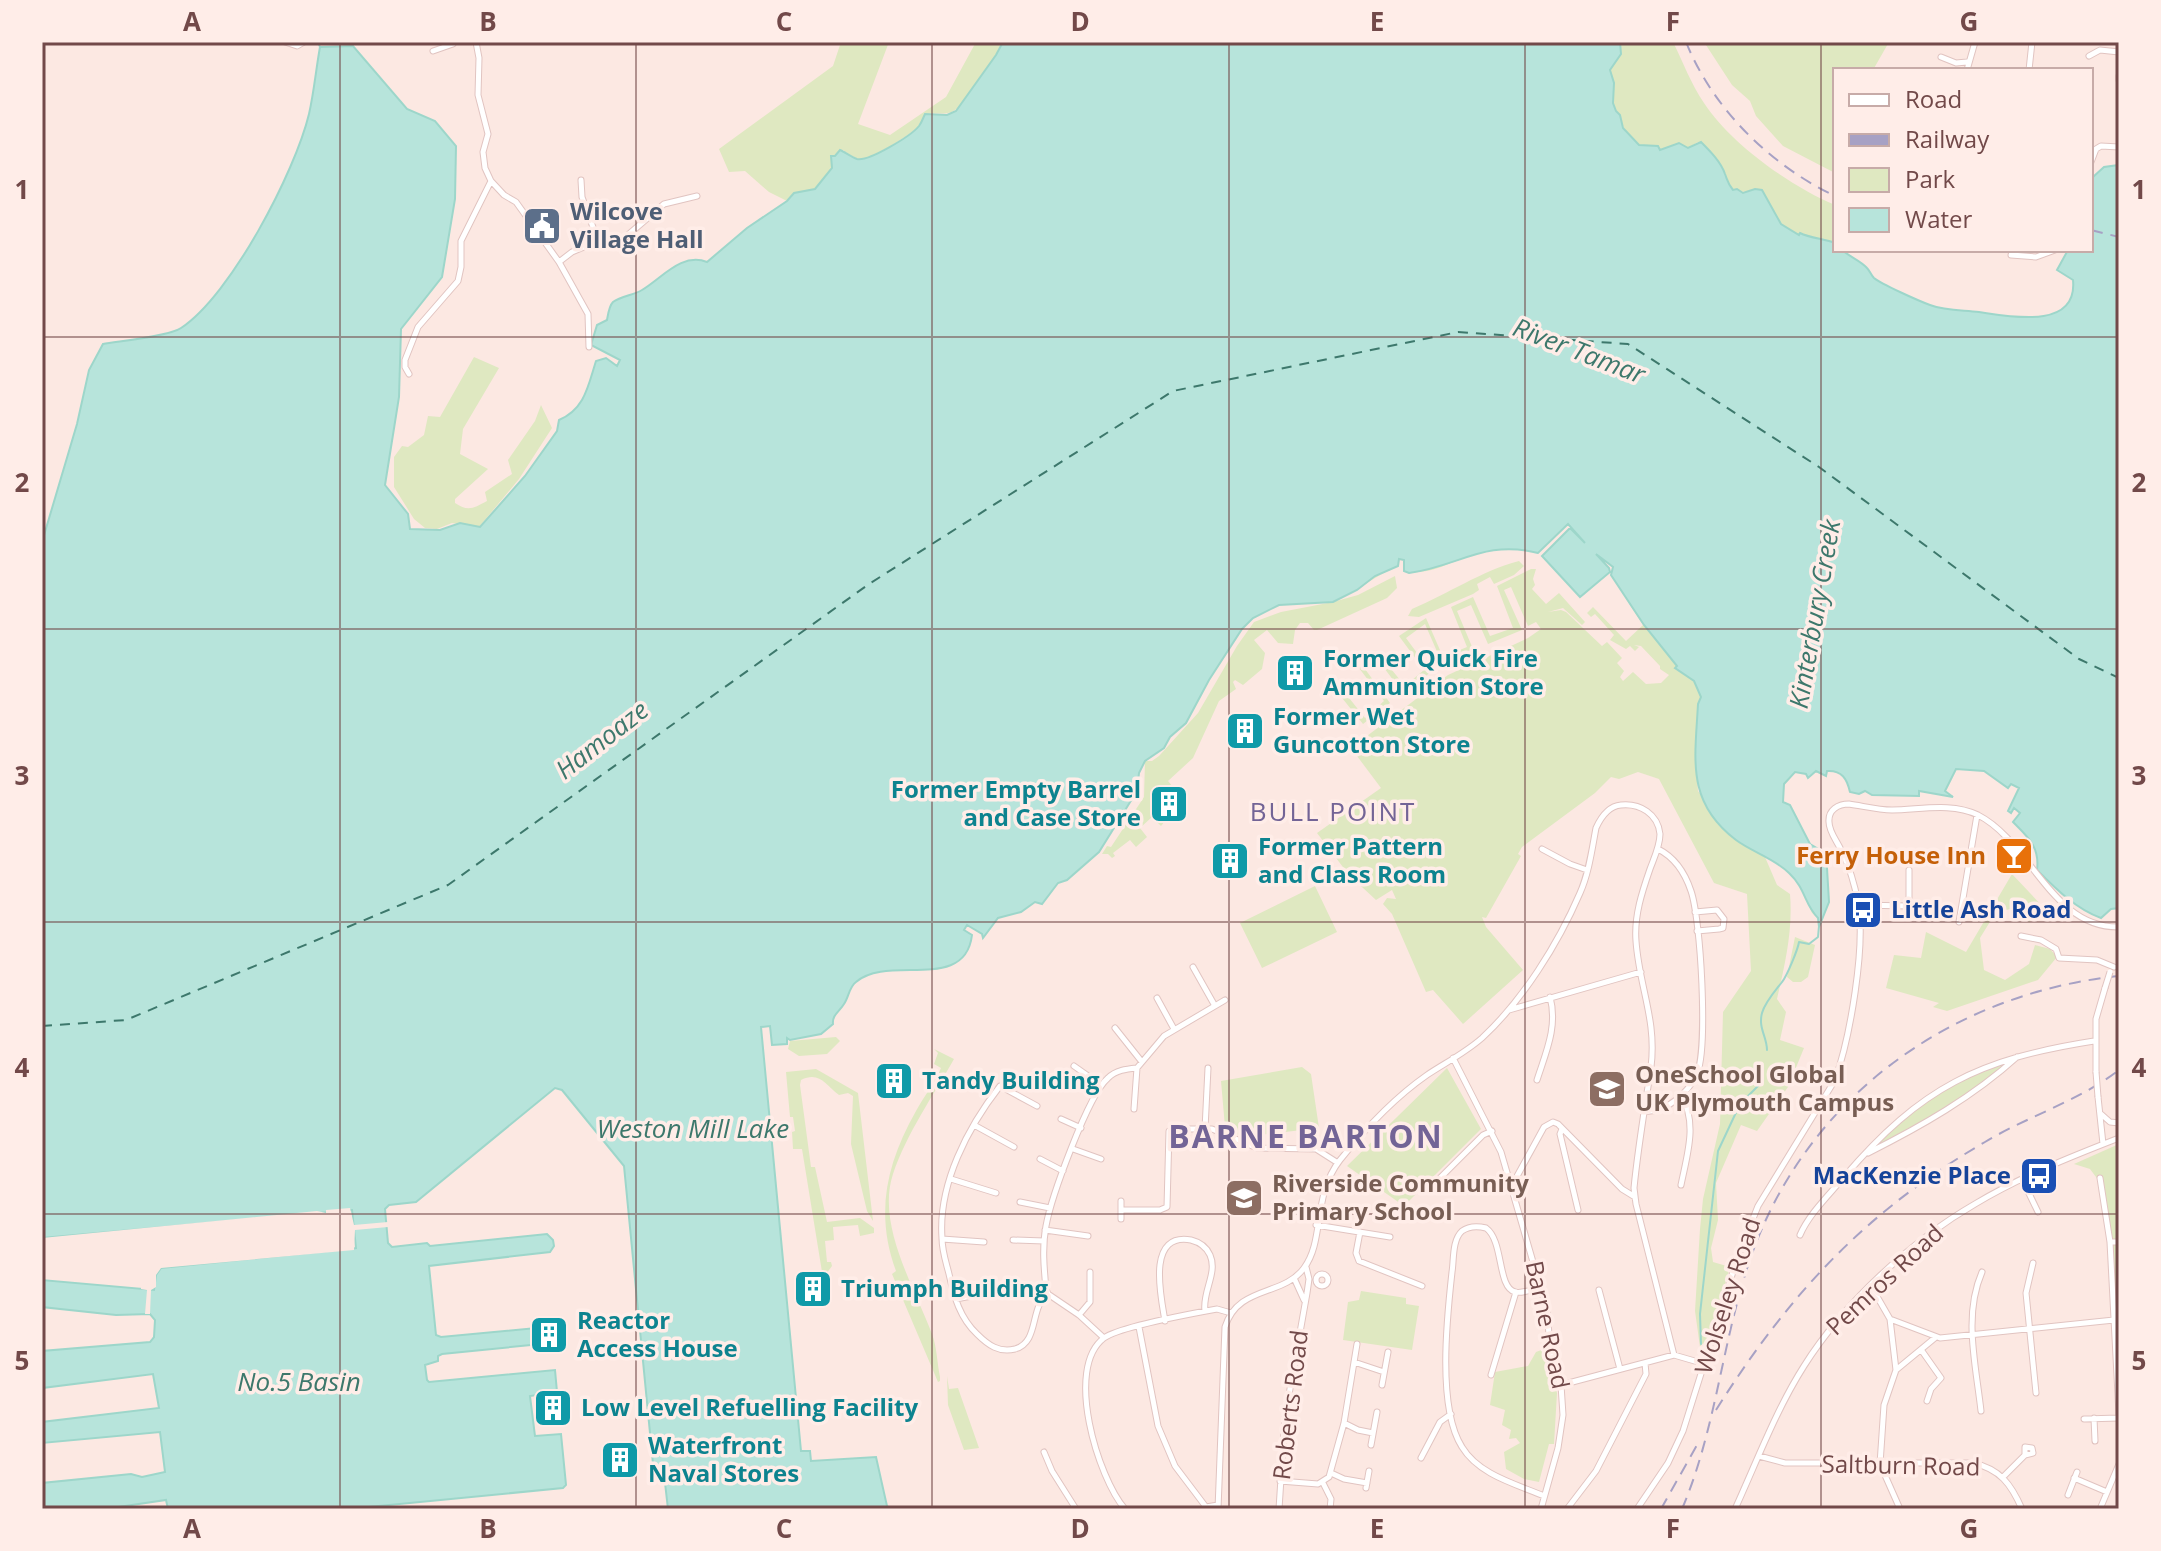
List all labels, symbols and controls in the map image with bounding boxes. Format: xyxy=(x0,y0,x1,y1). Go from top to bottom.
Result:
text: A xyxy=(183,3,201,39)
text: B xyxy=(479,3,497,39)
text: C xyxy=(776,3,792,39)
text: D xyxy=(1070,3,1090,39)
text: E xyxy=(1370,3,1384,39)
text: F xyxy=(1666,3,1680,39)
text: G xyxy=(1960,3,1978,39)
legend xyxy=(1833,68,2093,252)
text: Road xyxy=(1905,82,1962,115)
text: Railway xyxy=(1905,122,1990,155)
text: Park xyxy=(1905,162,1956,195)
text: 1 xyxy=(15,171,29,207)
text: 1 xyxy=(2132,171,2146,207)
place label: Wilcove Village Hall xyxy=(570,194,704,255)
text: Water xyxy=(1905,202,1973,235)
public building icon: Wilcove Village Hall xyxy=(521,205,563,247)
water label: River Tamar xyxy=(1508,308,1652,392)
text: 2 xyxy=(15,464,30,500)
text: 2 xyxy=(2132,464,2147,500)
water label: Kinterbury Creek xyxy=(1780,515,1849,711)
place label: Former Quick Fire Ammunition Store xyxy=(1323,641,1544,702)
building icon: Former Quick Fire Ammunition Store xyxy=(1274,652,1316,694)
water label: Hamoaze xyxy=(547,691,655,787)
place label: Former Wet Guncotton Store xyxy=(1273,699,1470,760)
building icon: Former Wet Guncotton Store xyxy=(1224,710,1266,752)
text: 3 xyxy=(15,757,29,793)
text: 3 xyxy=(2132,757,2146,793)
place label: Former Empty Barrel and Case Store xyxy=(891,772,1141,833)
building icon: Former Empty Barrel and Case Store xyxy=(1148,783,1190,825)
district label: BULL POINT xyxy=(1250,793,1416,829)
place label: Former Pattern and Class Room xyxy=(1258,829,1446,890)
bar icon: Ferry House Inn xyxy=(1993,835,2035,877)
place label: Ferry House Inn xyxy=(1796,838,1986,871)
building icon: Former Pattern and Class Room xyxy=(1209,840,1251,882)
bus stop icon: Little Ash Road xyxy=(1842,889,1884,931)
place label: Little Ash Road xyxy=(1891,892,2071,925)
text: 4 xyxy=(15,1049,30,1085)
text: 4 xyxy=(2132,1049,2147,1085)
place label: OneSchool Global UK Plymouth Campus xyxy=(1635,1057,1894,1118)
building icon: Tandy Building xyxy=(873,1060,915,1102)
place label: Tandy Building xyxy=(922,1063,1100,1096)
school or university icon: OneSchool Global UK Plymouth Campus xyxy=(1586,1068,1628,1110)
water label: Weston Mill Lake xyxy=(597,1110,789,1146)
district label: BARNE BARTON xyxy=(1168,1114,1444,1157)
bus stop icon: MacKenzie Place xyxy=(2018,1155,2060,1197)
place label: MacKenzie Place xyxy=(1813,1158,2011,1191)
place label: Riverside Community Primary School xyxy=(1272,1166,1529,1227)
school or university icon: Riverside Community Primary School xyxy=(1223,1177,1265,1219)
street label: Wolseley Road xyxy=(1686,1213,1767,1378)
street label: Pemros Road xyxy=(1818,1216,1950,1342)
street label: Barne Road xyxy=(1519,1258,1578,1392)
building icon: Triumph Building xyxy=(792,1268,834,1310)
place label: Triumph Building xyxy=(841,1271,1048,1304)
place label: Reactor Access House xyxy=(577,1303,738,1364)
building icon: Reactor Access House xyxy=(528,1314,570,1356)
street label: Roberts Road xyxy=(1264,1328,1315,1482)
text: 5 xyxy=(15,1342,29,1378)
text: 5 xyxy=(2132,1342,2146,1378)
water label: No.5 Basin xyxy=(237,1363,361,1399)
building icon: Low Level Refuelling Facility xyxy=(532,1387,574,1429)
place label: Low Level Refuelling Facility xyxy=(581,1390,919,1423)
place label: Waterfront Naval Stores xyxy=(648,1428,799,1489)
building icon: Waterfront Naval Stores xyxy=(599,1439,641,1481)
street label: Saltburn Road xyxy=(1821,1447,1981,1482)
text: A xyxy=(183,1510,201,1546)
text: B xyxy=(479,1510,497,1546)
text: C xyxy=(776,1510,792,1546)
text: D xyxy=(1070,1510,1090,1546)
text: E xyxy=(1370,1510,1384,1546)
text: F xyxy=(1666,1510,1680,1546)
text: G xyxy=(1960,1510,1978,1546)

